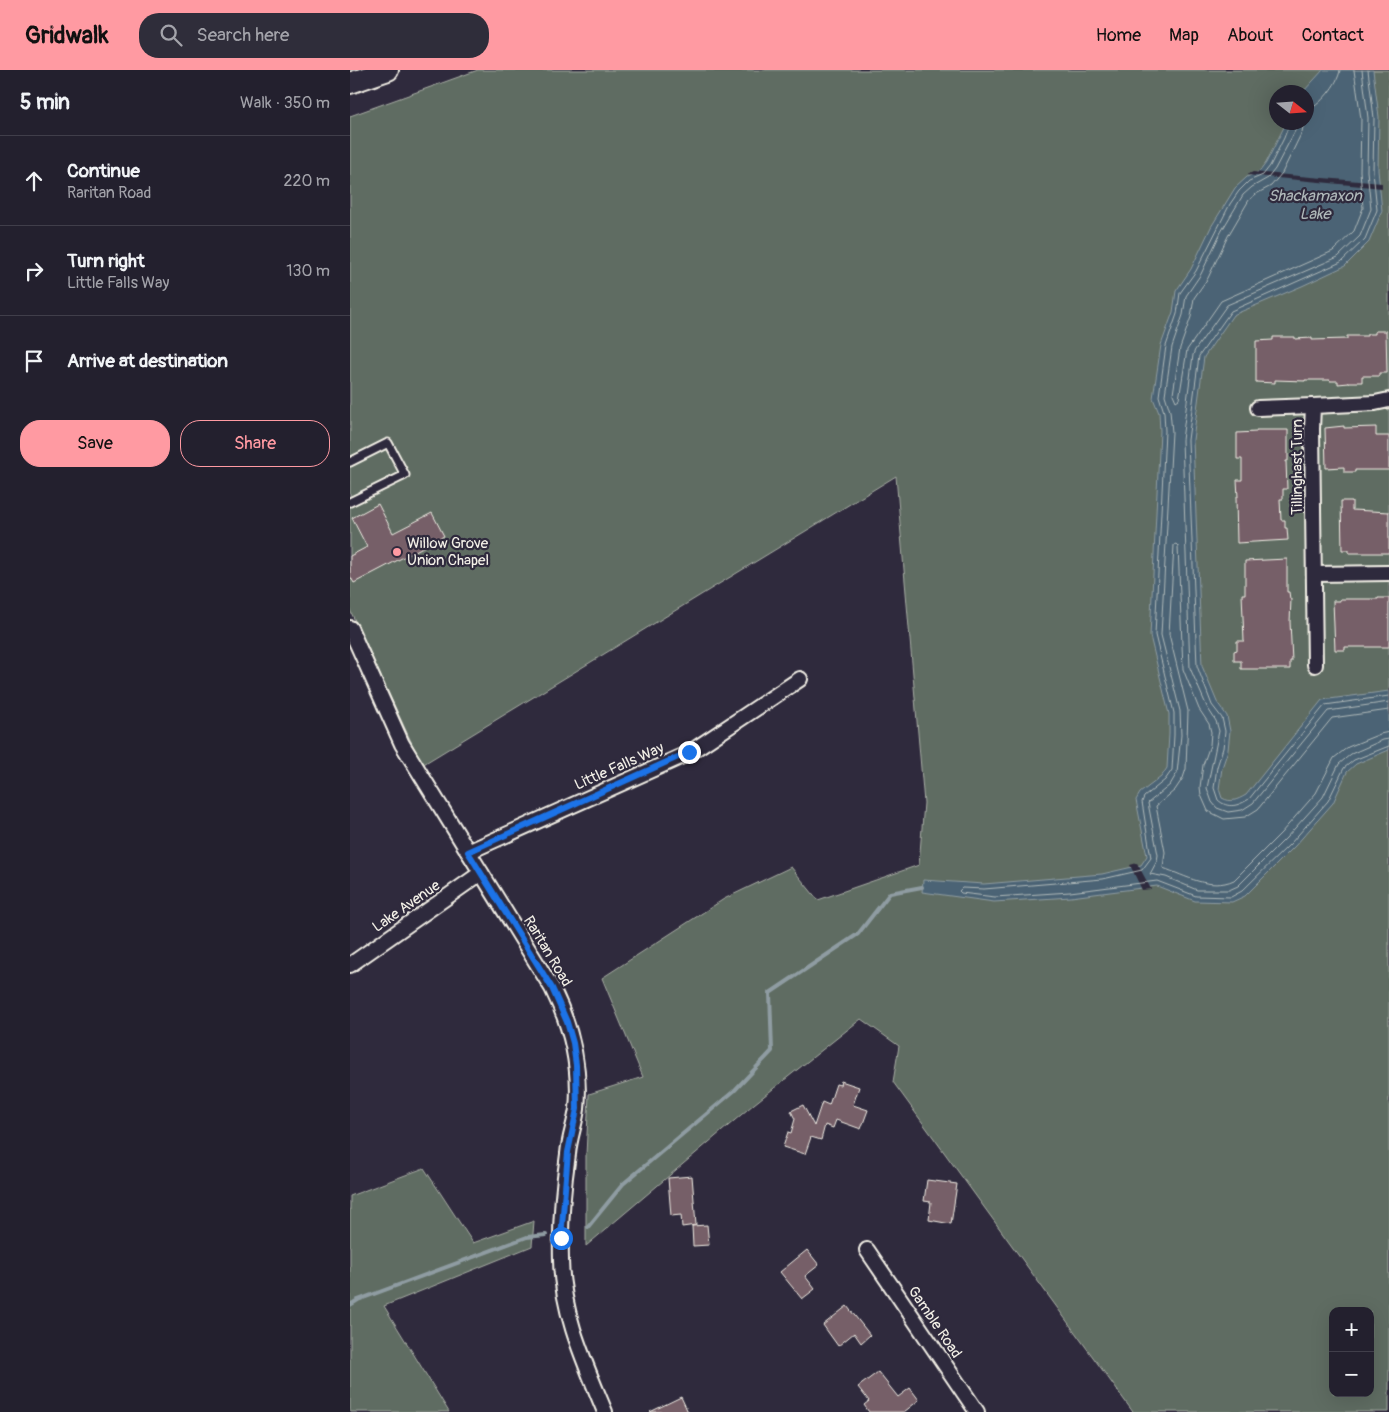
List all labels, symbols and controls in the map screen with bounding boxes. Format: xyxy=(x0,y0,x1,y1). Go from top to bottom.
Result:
search box xyxy=(139,13,489,58)
text: Gridwalk xyxy=(25,21,109,50)
icon: search xyxy=(157,21,185,49)
text: Search here xyxy=(197,23,289,47)
text: Home xyxy=(1096,24,1141,47)
text: Map xyxy=(1169,24,1199,47)
text: About xyxy=(1227,24,1273,47)
text: Contact xyxy=(1301,24,1364,47)
north arrow xyxy=(1269,85,1314,130)
text: 5 min xyxy=(20,89,70,116)
text: Walk · 350 m xyxy=(240,93,330,113)
text: Continue xyxy=(67,159,140,183)
icon: ahead xyxy=(20,167,48,195)
text: 220 m xyxy=(284,171,330,191)
text: Raritan Road xyxy=(67,183,151,203)
water label: Shackamaxon Lake xyxy=(1268,186,1363,224)
text: Turn right xyxy=(67,249,145,273)
icon: right xyxy=(20,257,48,285)
text: 130 m xyxy=(286,261,330,281)
text: Little Falls Way xyxy=(67,273,169,293)
icon: arrive xyxy=(20,347,48,375)
text: Arrive at destination xyxy=(67,349,228,373)
street label: Tillinghast Turn xyxy=(1288,419,1307,515)
button: Save xyxy=(20,420,170,467)
button: Share xyxy=(180,420,330,467)
place label: Willow Grove Union Chapel xyxy=(407,534,489,570)
marker: Willow Grove Union Chapel xyxy=(391,546,403,558)
street label: Little Falls Way xyxy=(572,738,667,795)
route end xyxy=(678,741,701,764)
street label: Lake Avenue xyxy=(369,876,444,937)
street label: Raritan Road xyxy=(519,912,576,990)
route start xyxy=(550,1227,573,1250)
street label: Gamble Road xyxy=(904,1283,966,1362)
map controls xyxy=(1329,1307,1374,1397)
button: + xyxy=(1329,1307,1374,1352)
button: − xyxy=(1329,1352,1374,1397)

